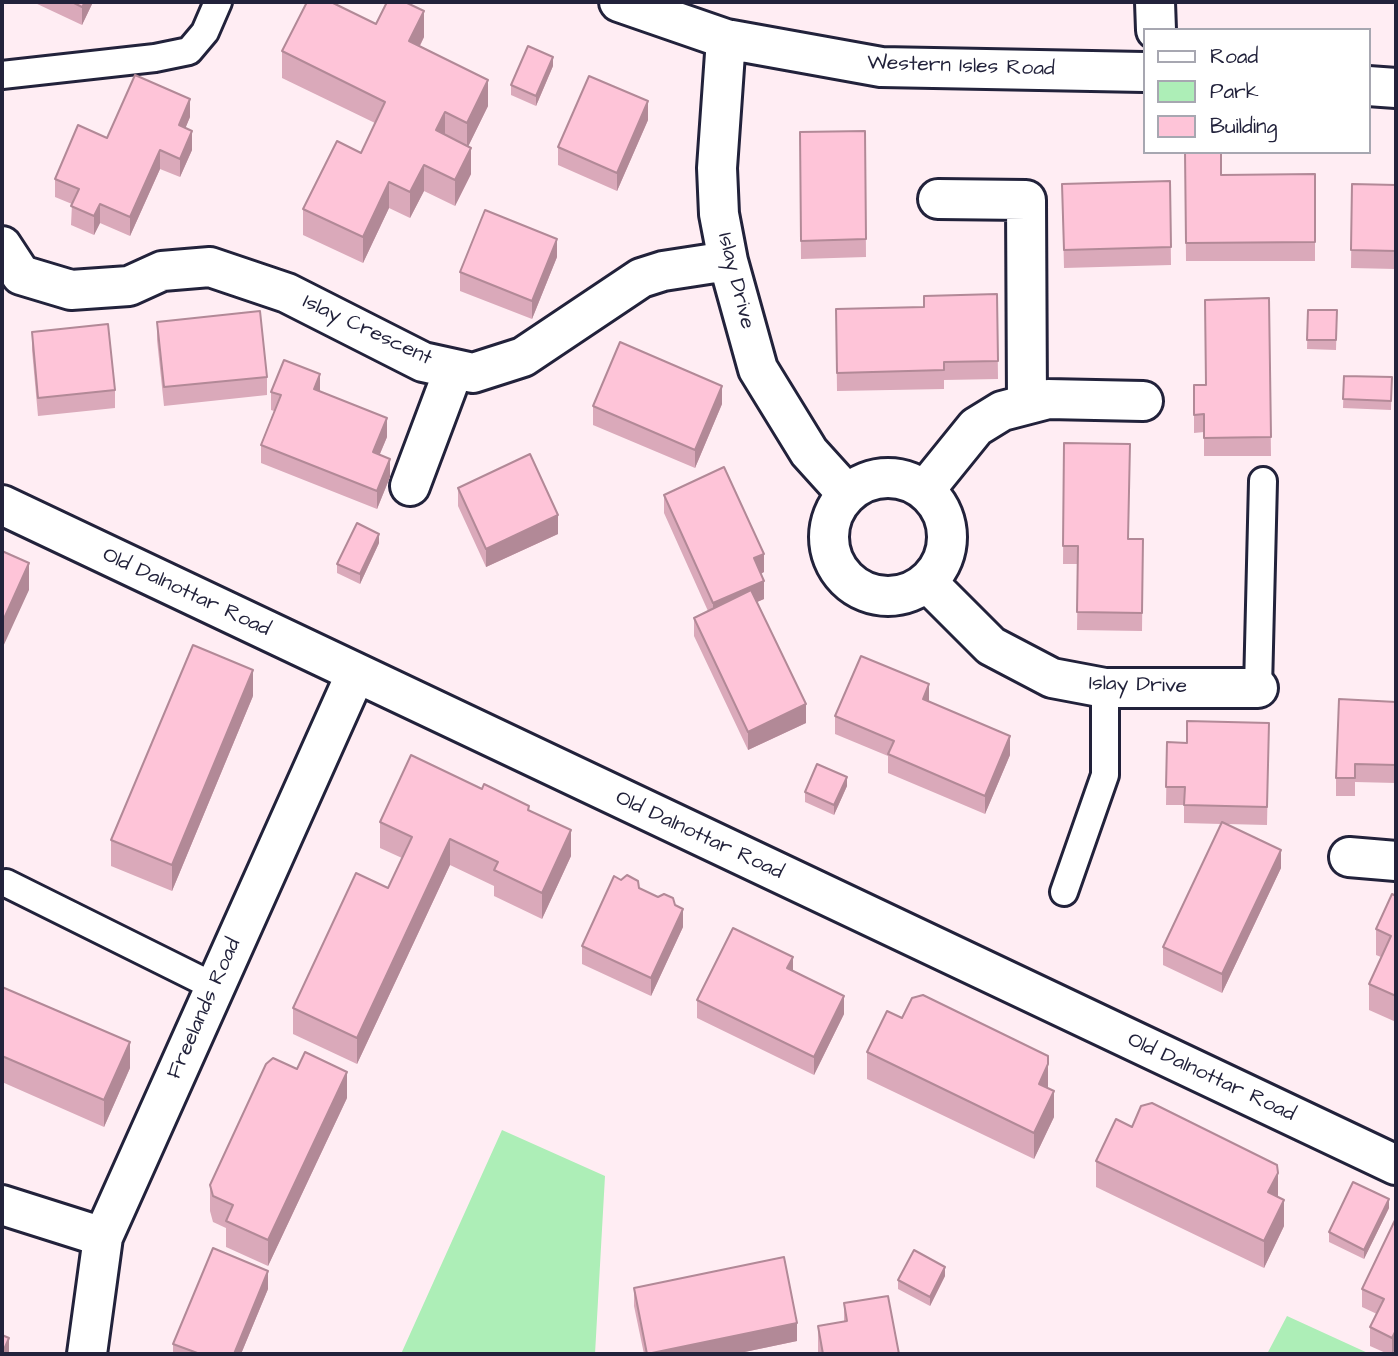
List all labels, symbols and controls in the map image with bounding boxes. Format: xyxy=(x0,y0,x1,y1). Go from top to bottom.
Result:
legend xyxy=(1142,28,1370,154)
text: Road xyxy=(1210,42,1258,71)
street label: Western Isles Road xyxy=(867,51,1055,83)
text: Park xyxy=(1210,77,1259,106)
text: Building xyxy=(1210,112,1277,141)
street label: Islay Drive xyxy=(711,230,759,332)
street label: Islay Crescent xyxy=(298,290,436,372)
street label: Old Dalnottar Road xyxy=(98,543,274,643)
street label: Islay Drive xyxy=(1088,672,1188,700)
street label: Old Dalnottar Road xyxy=(611,786,787,886)
street label: Freelands Road xyxy=(163,935,247,1083)
street label: Old Dalnottar Road xyxy=(1123,1028,1299,1128)

